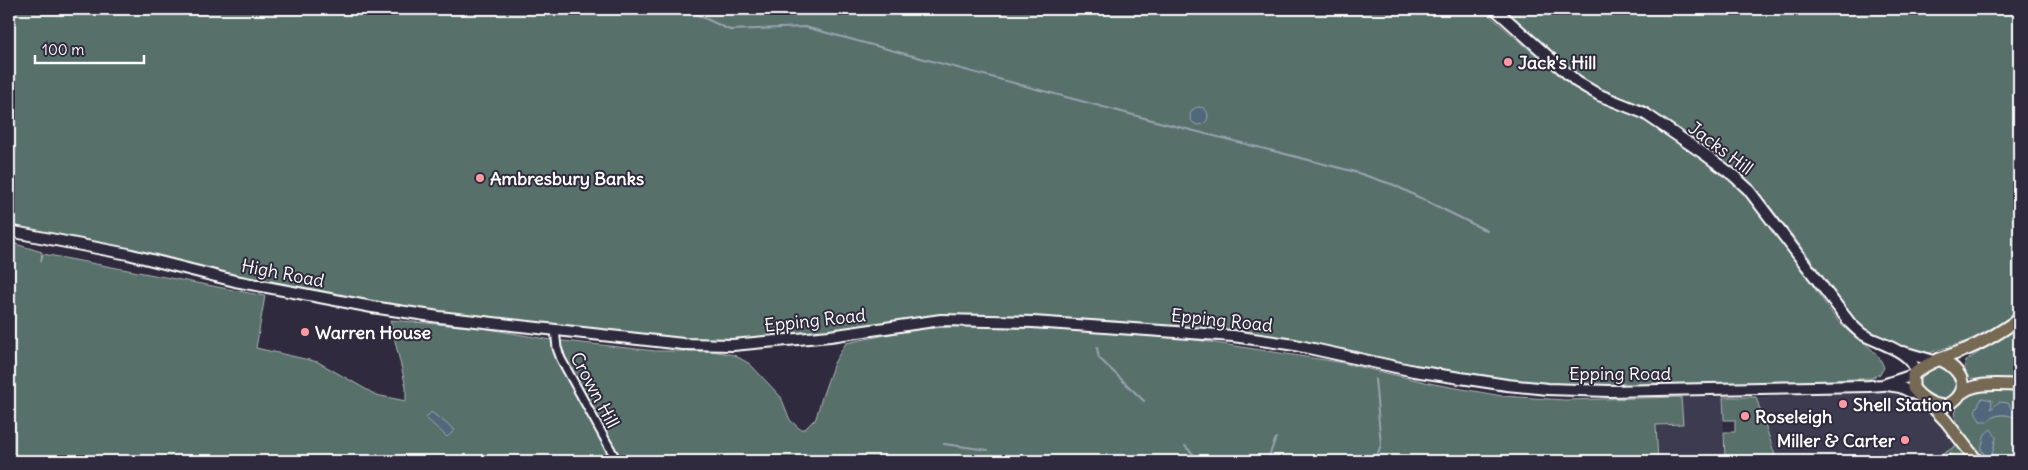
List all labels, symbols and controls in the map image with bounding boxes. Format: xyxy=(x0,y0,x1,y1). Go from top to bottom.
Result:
scale bar xyxy=(35,32,144,64)
text: 100 m xyxy=(42,40,84,59)
place label: Jack's Hill xyxy=(1518,51,1596,74)
marker: Jack's Hill xyxy=(1502,56,1514,68)
street label: Jacks Hill xyxy=(1684,116,1758,180)
place label: Ambresbury Banks xyxy=(490,167,644,190)
marker: Ambresbury Banks xyxy=(474,172,486,184)
street label: High Road xyxy=(240,254,327,292)
street label: Epping Road xyxy=(763,303,867,337)
street label: Epping Road xyxy=(1170,303,1274,337)
place label: Warren House xyxy=(315,321,431,344)
marker: Warren House xyxy=(299,326,311,338)
street label: Crown Hill xyxy=(565,348,625,432)
street label: Epping Road xyxy=(1569,362,1671,385)
place label: Shell Station xyxy=(1853,393,1953,416)
marker: Shell Station xyxy=(1837,398,1849,410)
place label: Roseleigh xyxy=(1755,405,1833,428)
marker: Roseleigh xyxy=(1739,410,1751,422)
place label: Miller & Carter xyxy=(1777,429,1896,452)
marker: Miller & Carter xyxy=(1899,434,1911,446)

